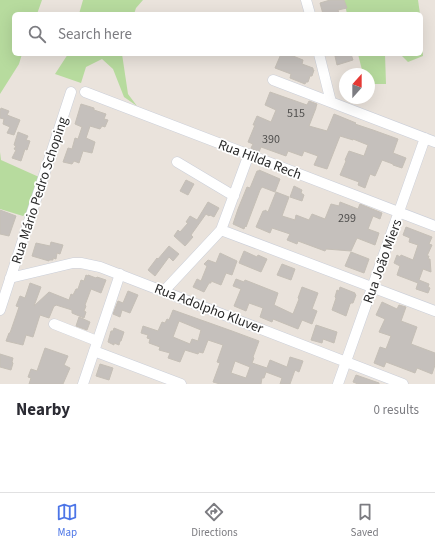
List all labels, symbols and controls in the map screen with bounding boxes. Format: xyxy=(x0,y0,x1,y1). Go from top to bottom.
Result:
search box xyxy=(12,12,423,56)
icon: search xyxy=(26,23,48,45)
text: Search here xyxy=(58,24,132,45)
north arrow xyxy=(339,68,375,104)
house number: 515 xyxy=(287,105,305,122)
street label: Rua Mário Pedro Schoping xyxy=(7,114,73,267)
house number: 390 xyxy=(262,131,280,148)
street label: Rua Hilda Rech xyxy=(215,135,304,185)
house number: 299 xyxy=(338,210,356,227)
street label: Rua João Miers xyxy=(358,216,407,306)
street label: Rua Adolpho Kluver xyxy=(151,279,266,339)
text: Nearby xyxy=(16,398,70,422)
text: 0 results xyxy=(374,401,419,419)
tab: Map xyxy=(56,501,78,540)
tab: Directions xyxy=(191,501,238,540)
tab: Saved xyxy=(351,501,379,540)

